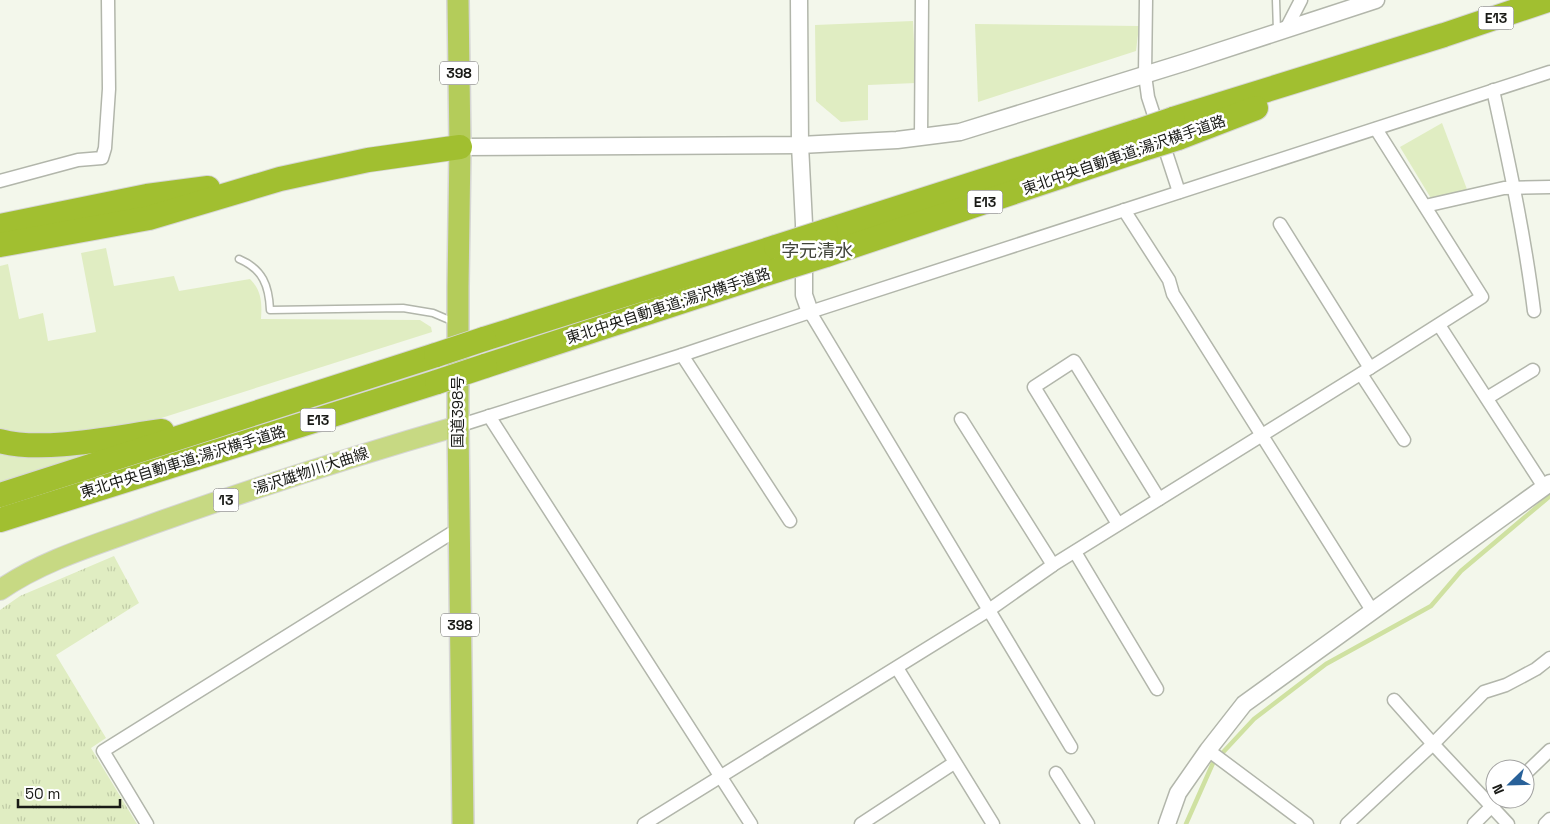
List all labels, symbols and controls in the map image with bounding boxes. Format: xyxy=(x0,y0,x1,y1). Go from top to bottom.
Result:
road number: E13 xyxy=(1478,7,1514,30)
road number: 398 xyxy=(440,62,478,84)
street label: 東北中央自動車道;湯沢横手道路 xyxy=(1020,111,1228,198)
road number: E13 xyxy=(968,190,1002,213)
district label: 字元清水 xyxy=(781,239,853,262)
street label: 東北中央自動車道;湯沢横手道路 xyxy=(563,263,772,348)
street label: 国道398号 xyxy=(448,376,467,448)
road number: E13 xyxy=(300,408,336,432)
street label: 東北中央自動車道;湯沢横手道路 xyxy=(78,421,288,502)
street label: 湯沢雄物川大曲線 xyxy=(251,443,371,498)
road number: 13 xyxy=(214,488,238,512)
road number: 398 xyxy=(441,614,479,636)
north arrow xyxy=(1485,759,1535,809)
scale bar xyxy=(18,776,120,808)
text: N xyxy=(1488,781,1508,797)
text: 50 m xyxy=(25,784,60,803)

